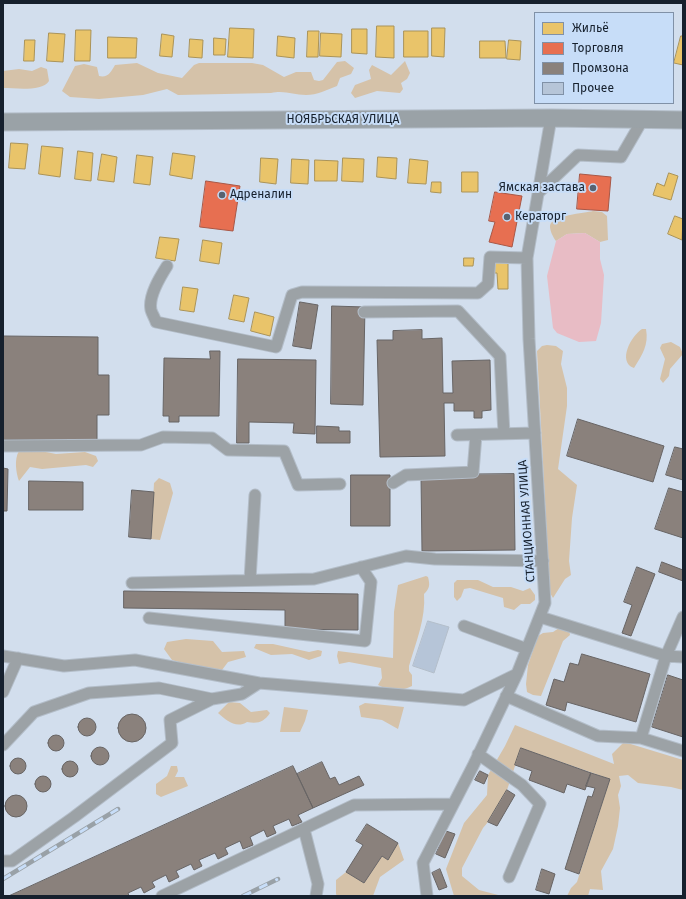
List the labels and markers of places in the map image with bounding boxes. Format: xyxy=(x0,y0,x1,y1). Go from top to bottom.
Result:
place label: Ямская застава xyxy=(499,181,585,195)
marker: Ямская застава xyxy=(588,183,598,193)
place label: Адреналин xyxy=(230,188,292,202)
marker: Адреналин xyxy=(217,190,227,200)
place label: Кераторг xyxy=(515,210,566,224)
marker: Кераторг xyxy=(502,212,512,222)

